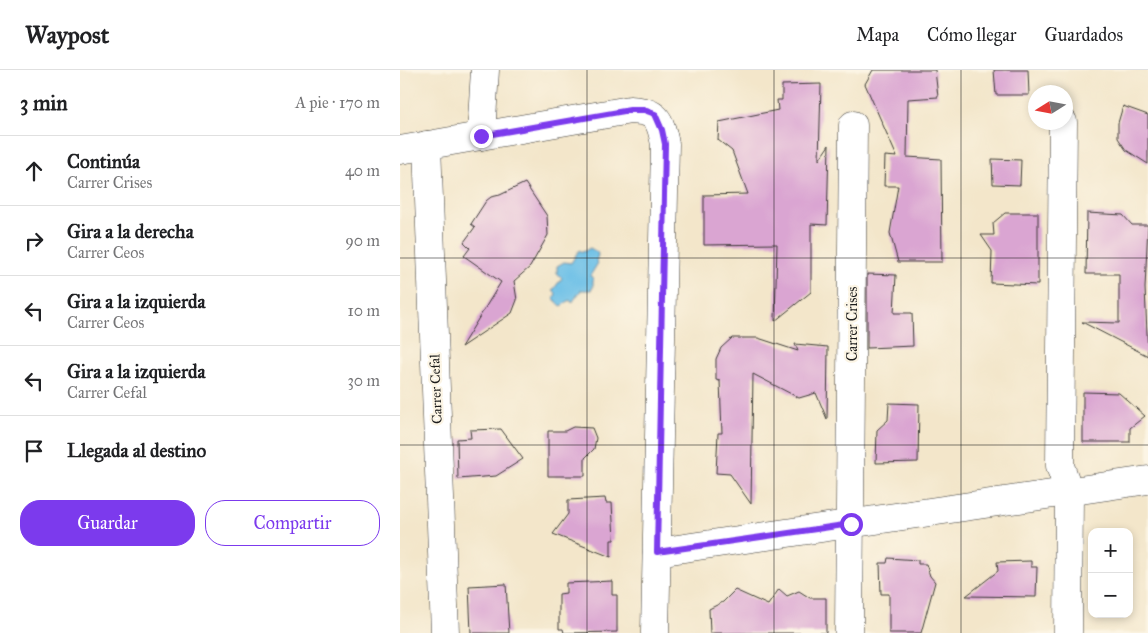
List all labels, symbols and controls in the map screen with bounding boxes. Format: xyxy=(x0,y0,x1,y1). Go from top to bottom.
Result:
text: Waypost xyxy=(25,20,109,50)
text: Mapa xyxy=(856,24,899,46)
text: Cómo llegar xyxy=(927,24,1017,46)
text: Guardados xyxy=(1045,24,1123,46)
north arrow xyxy=(1028,85,1073,130)
text: 3 min xyxy=(20,90,68,116)
text: A pie · 170 m xyxy=(295,93,380,112)
route end xyxy=(470,125,493,148)
text: Continúa xyxy=(67,150,140,173)
icon: ahead xyxy=(20,157,48,185)
text: 40 m xyxy=(345,161,380,180)
text: Carrer Crises xyxy=(67,173,152,192)
text: Gira a la derecha xyxy=(67,220,194,243)
icon: right xyxy=(20,227,48,255)
text: 90 m xyxy=(345,231,380,250)
text: Carrer Ceos xyxy=(67,243,144,262)
street label: Carrer Crises xyxy=(844,287,861,361)
text: Gira a la izquierda xyxy=(67,290,206,313)
icon: left xyxy=(20,297,48,325)
text: 10 m xyxy=(348,301,380,320)
text: Carrer Ceos xyxy=(67,313,144,332)
street label: Carrer Cefal xyxy=(426,354,446,424)
text: Gira a la izquierda xyxy=(67,360,206,383)
icon: left xyxy=(20,367,48,395)
text: 30 m xyxy=(347,371,380,390)
text: Carrer Cefal xyxy=(67,383,147,402)
icon: arrive xyxy=(20,437,48,465)
text: Llegada al destino xyxy=(67,439,206,462)
button: Guardar xyxy=(20,500,195,546)
button: Compartir xyxy=(205,500,380,546)
route start xyxy=(840,513,863,536)
map controls xyxy=(1088,528,1133,618)
button: + xyxy=(1088,528,1133,573)
button: − xyxy=(1088,573,1133,618)

